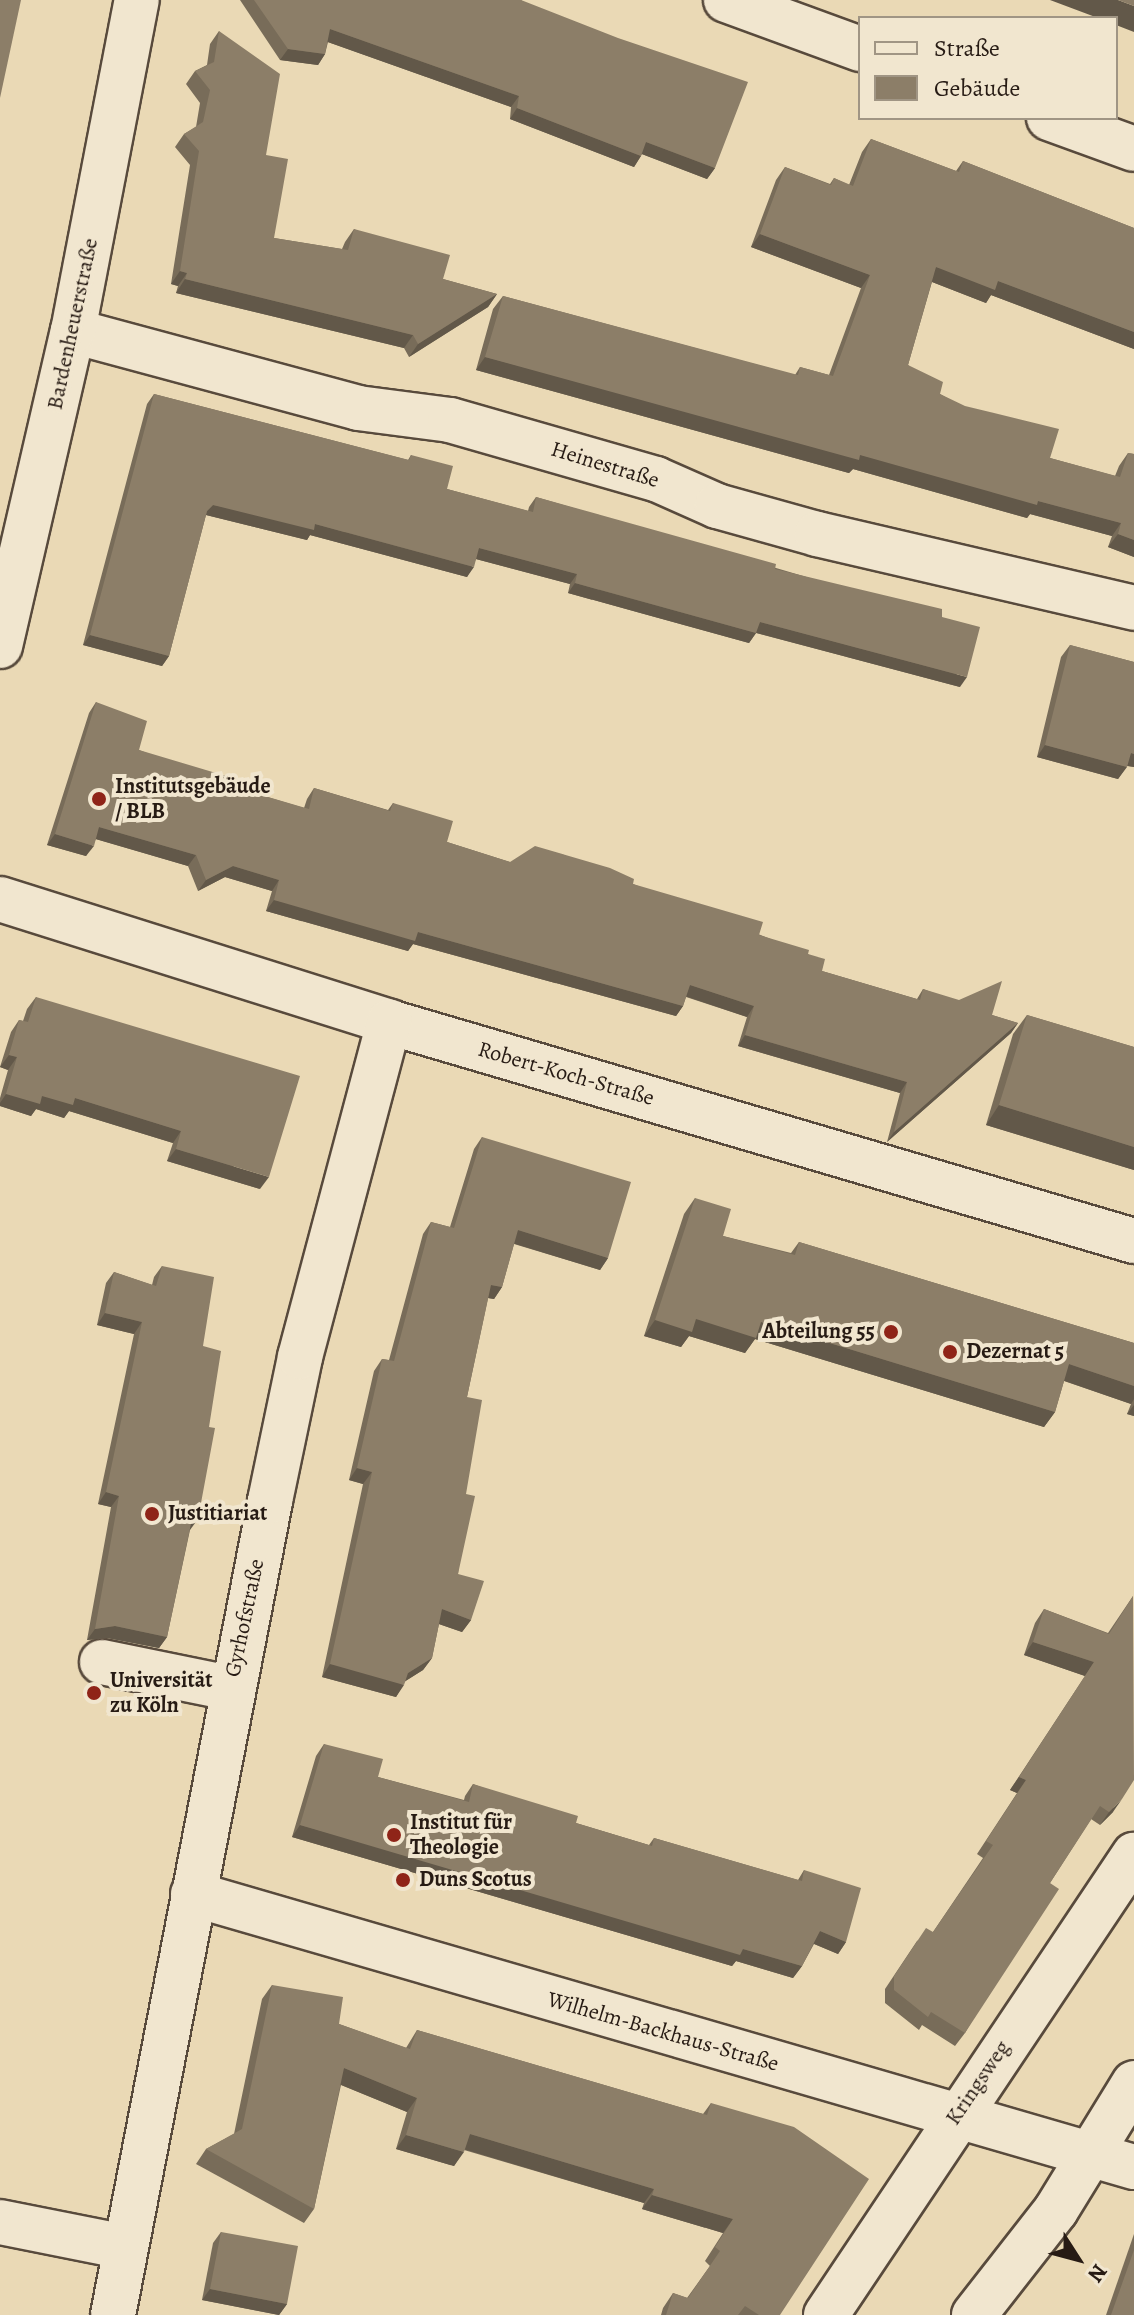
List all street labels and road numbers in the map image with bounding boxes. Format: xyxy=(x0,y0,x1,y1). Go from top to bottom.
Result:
street label: Bardenheuerstraße xyxy=(42,236,104,412)
street label: Heinestraße xyxy=(548,436,662,494)
street label: Robert-Koch-Straße xyxy=(475,1036,657,1112)
street label: Gyrhofstraße xyxy=(220,1557,270,1679)
street label: Wilhelm-Backhaus-Straße xyxy=(544,1986,782,2078)
street label: Kringsweg xyxy=(940,2036,1016,2130)

